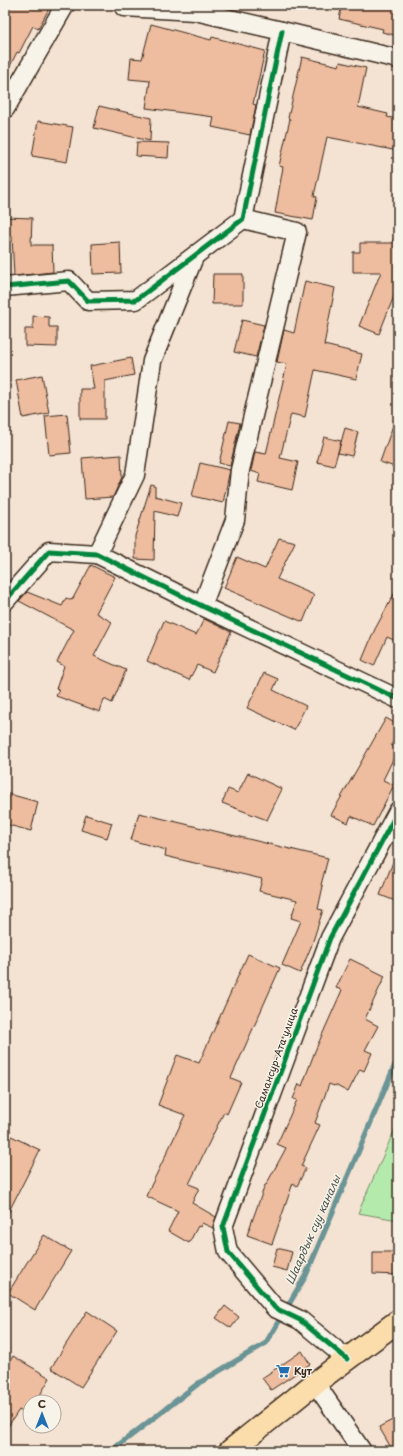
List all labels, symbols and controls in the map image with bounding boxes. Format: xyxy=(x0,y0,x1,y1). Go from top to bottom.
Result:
street label: Самансур-Ата улица xyxy=(250,1005,301,1110)
water label: Шаардык суу каналы xyxy=(281,1172,345,1287)
supermarket icon: Кут xyxy=(275,1363,291,1379)
place label: Кут xyxy=(294,1363,313,1378)
north arrow xyxy=(22,1394,62,1434)
text: С xyxy=(38,1395,46,1412)

